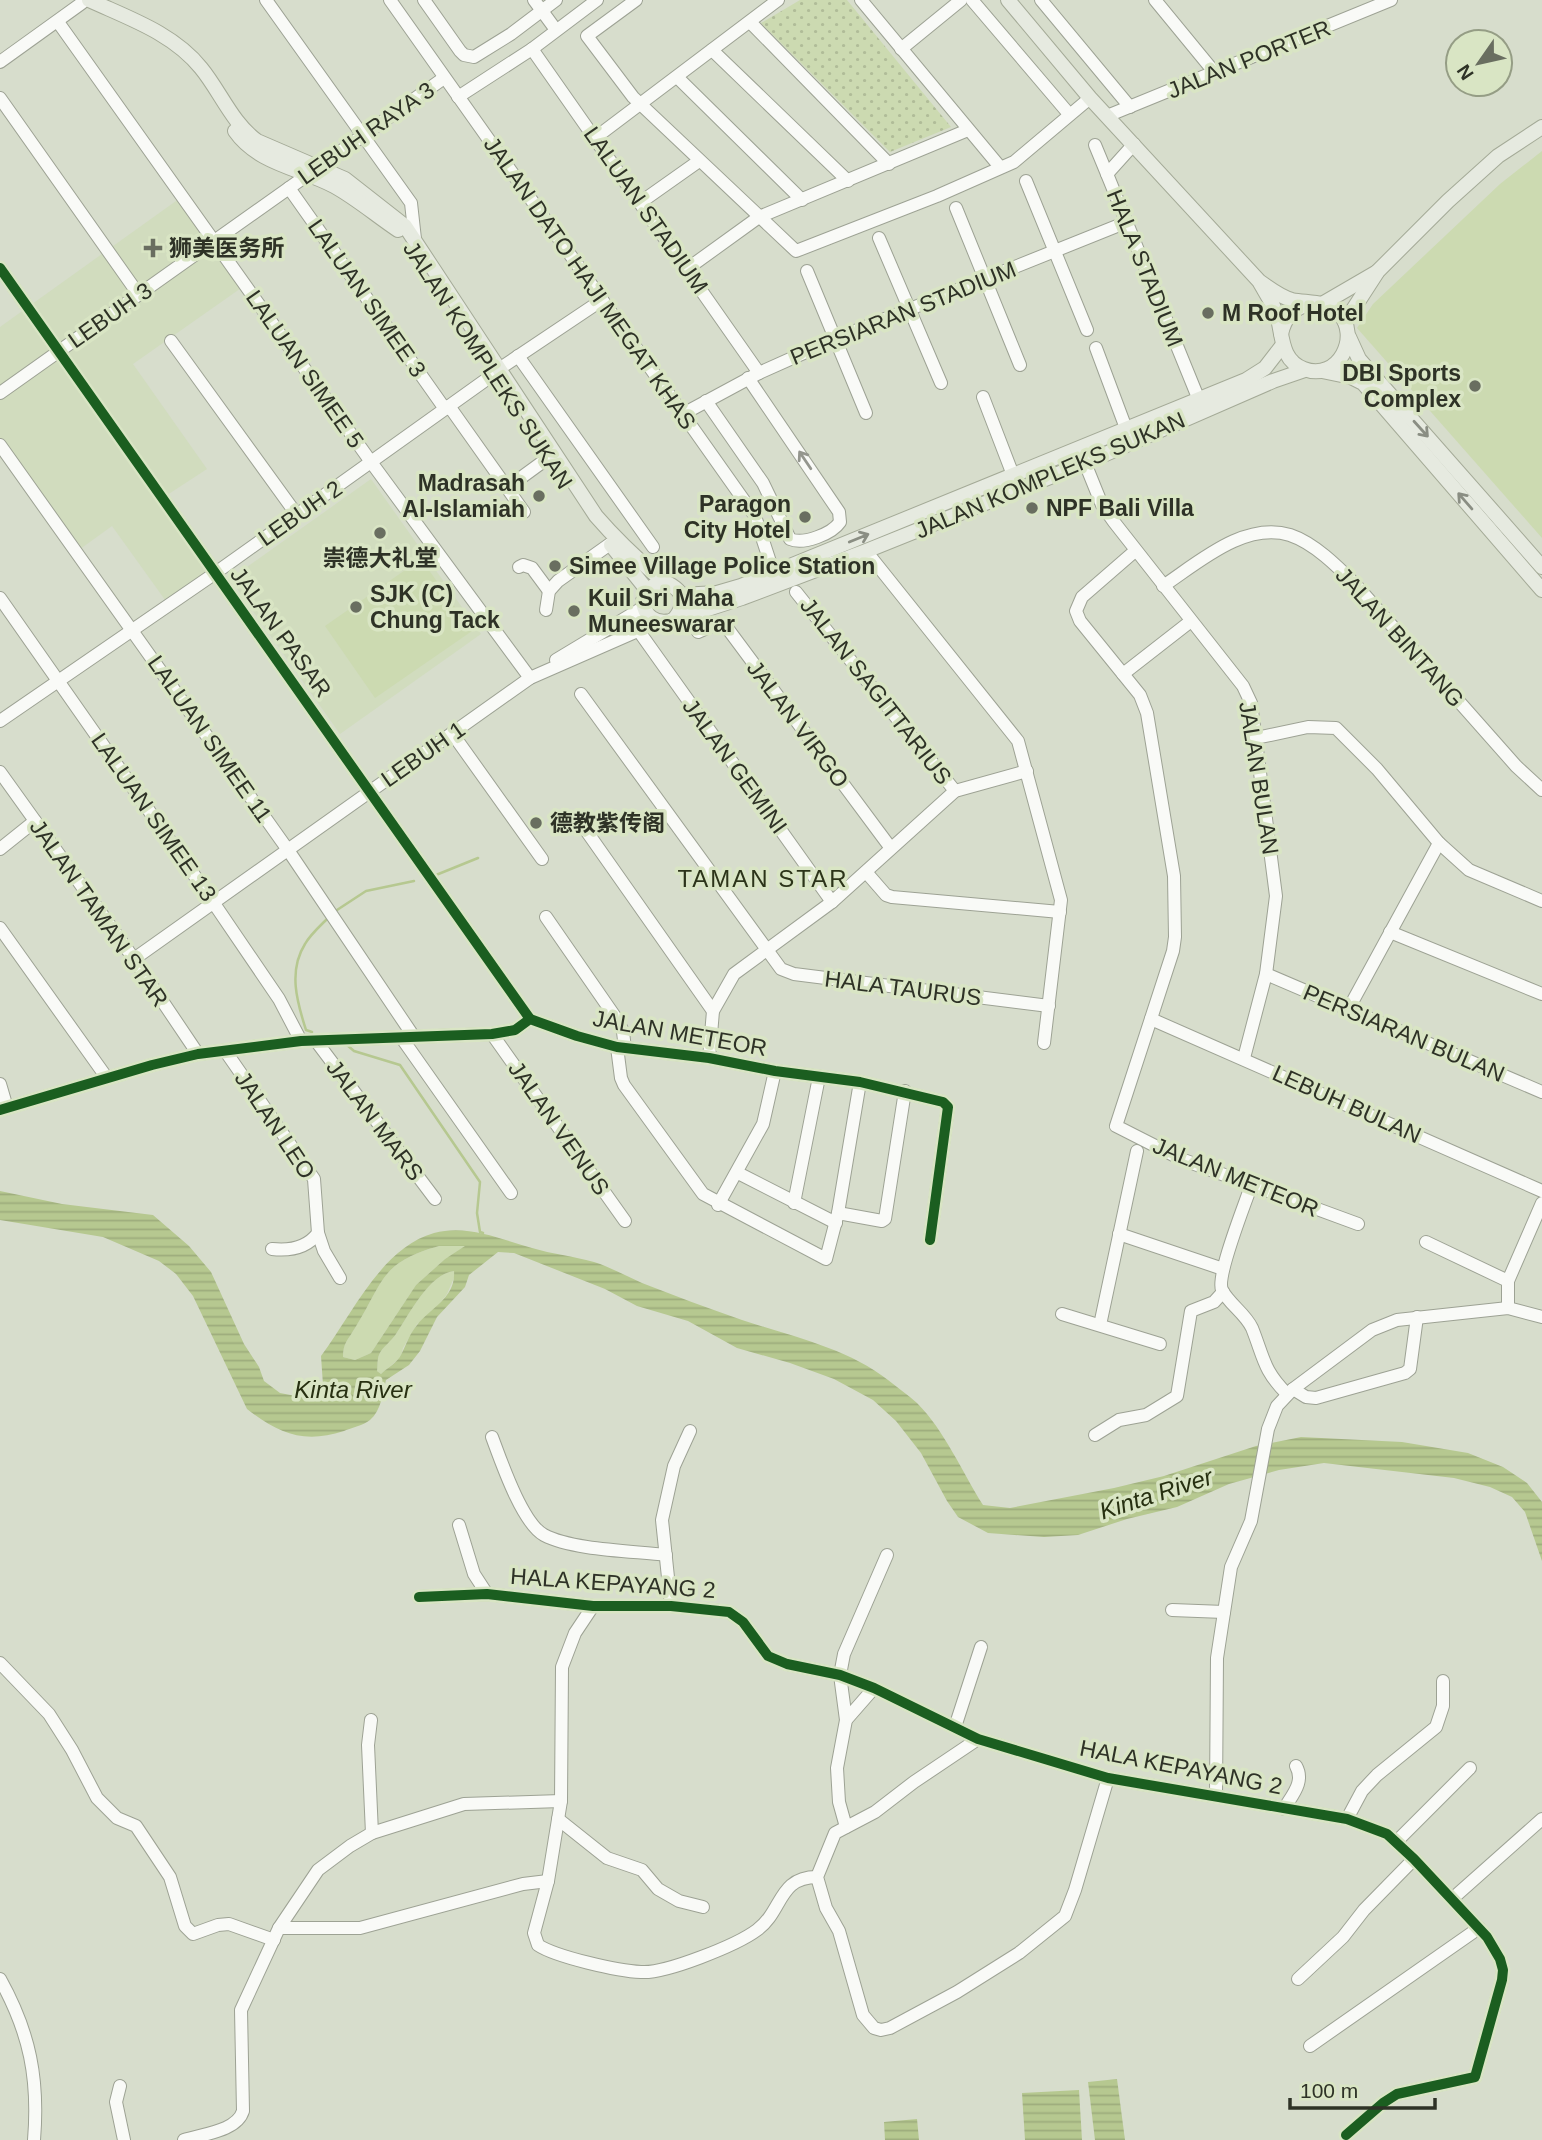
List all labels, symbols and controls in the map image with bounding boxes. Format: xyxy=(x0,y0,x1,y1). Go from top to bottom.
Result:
street label: JALAN PORTER xyxy=(1164,14,1334,104)
north arrow xyxy=(1444,28,1514,98)
text: N xyxy=(1453,61,1478,84)
street label: LEBUH RAYA 3 xyxy=(293,76,439,190)
street label: LALUAN STADIUM xyxy=(579,122,713,298)
street label: JALAN DATO HAJI MEGAT KHAS xyxy=(479,132,701,434)
street label: HALA STADIUM xyxy=(1102,186,1188,350)
street label: LALUAN SIMEE 3 xyxy=(303,214,431,382)
place label: 狮美医务所 xyxy=(169,235,284,261)
street label: JALAN KOMPLEKS SUKAN xyxy=(398,236,578,494)
marker: 狮美医务所 xyxy=(143,238,163,258)
street label: PERSIARAN STADIUM xyxy=(786,256,1020,370)
street label: LEBUH 3 xyxy=(63,277,157,353)
street label: LALUAN SIMEE 5 xyxy=(241,285,369,453)
place label: M Roof Hotel xyxy=(1222,300,1364,326)
marker: M Roof Hotel xyxy=(1200,305,1216,321)
place label: DBI Sports Complex xyxy=(1342,360,1461,412)
marker: DBI Sports Complex xyxy=(1467,378,1483,394)
street label: JALAN KOMPLEKS SUKAN xyxy=(911,406,1189,544)
one-way arrow xyxy=(1412,420,1429,437)
one-way arrow xyxy=(798,451,812,470)
place label: Madrasah Al-Islamiah xyxy=(402,470,525,522)
street label: LEBUH 2 xyxy=(253,475,347,551)
marker: Madrasah Al-Islamiah xyxy=(531,488,547,504)
place label: Paragon City Hotel xyxy=(684,491,791,543)
one-way arrow xyxy=(1457,493,1473,511)
place label: NPF Bali Villa xyxy=(1046,495,1194,521)
marker: NPF Bali Villa xyxy=(1024,500,1040,516)
marker: Paragon City Hotel xyxy=(797,509,813,525)
marker: 崇德大礼堂 xyxy=(372,525,388,541)
one-way arrow xyxy=(848,531,870,544)
place label: 崇德大礼堂 xyxy=(323,545,438,571)
place label: Simee Village Police Station xyxy=(569,553,875,579)
marker: Simee Village Police Station xyxy=(547,558,563,574)
street label: JALAN PASAR xyxy=(225,562,337,702)
street label: JALAN BINTANG xyxy=(1331,562,1469,712)
place label: SJK (C) Chung Tack xyxy=(370,581,500,633)
place label: Kuil Sri Maha Muneeswarar xyxy=(588,585,735,637)
street label: JALAN SAGITTARIUS xyxy=(795,593,957,789)
marker: SJK (C) Chung Tack xyxy=(348,599,364,615)
marker: Kuil Sri Maha Muneeswarar xyxy=(566,603,582,619)
street label: LALUAN SIMEE 11 xyxy=(143,651,277,827)
street label: JALAN VIRGO xyxy=(742,655,854,793)
street label: JALAN GEMINI xyxy=(678,694,792,838)
street label: JALAN BULAN xyxy=(1234,700,1284,856)
street label: LEBUH 1 xyxy=(376,716,470,792)
street label: LALUAN SIMEE 13 xyxy=(86,728,222,906)
place label: 德教紫传阁 xyxy=(550,810,665,836)
street label: JALAN TAMAN STAR xyxy=(25,814,173,1012)
marker: 德教紫传阁 xyxy=(528,815,544,831)
district label: TAMAN STAR xyxy=(677,865,849,892)
street label: HALA TAURUS xyxy=(823,965,983,1011)
street label: PERSIARAN BULAN xyxy=(1299,979,1509,1087)
street label: JALAN METEOR xyxy=(591,1005,769,1061)
street label: JALAN MARS xyxy=(321,1054,429,1186)
street label: JALAN VENUS xyxy=(503,1056,615,1200)
street label: LEBUH BULAN xyxy=(1269,1060,1425,1148)
street label: JALAN LEO xyxy=(230,1066,320,1184)
street label: JALAN METEOR xyxy=(1149,1132,1323,1222)
water label: Kinta River xyxy=(294,1376,413,1403)
water label: Kinta River xyxy=(1096,1462,1217,1524)
street label: HALA KEPAYANG 2 xyxy=(509,1563,717,1603)
street label: HALA KEPAYANG 2 xyxy=(1078,1735,1284,1799)
scale bar xyxy=(1290,2066,1435,2110)
text: 100 m xyxy=(1300,2079,1358,2102)

